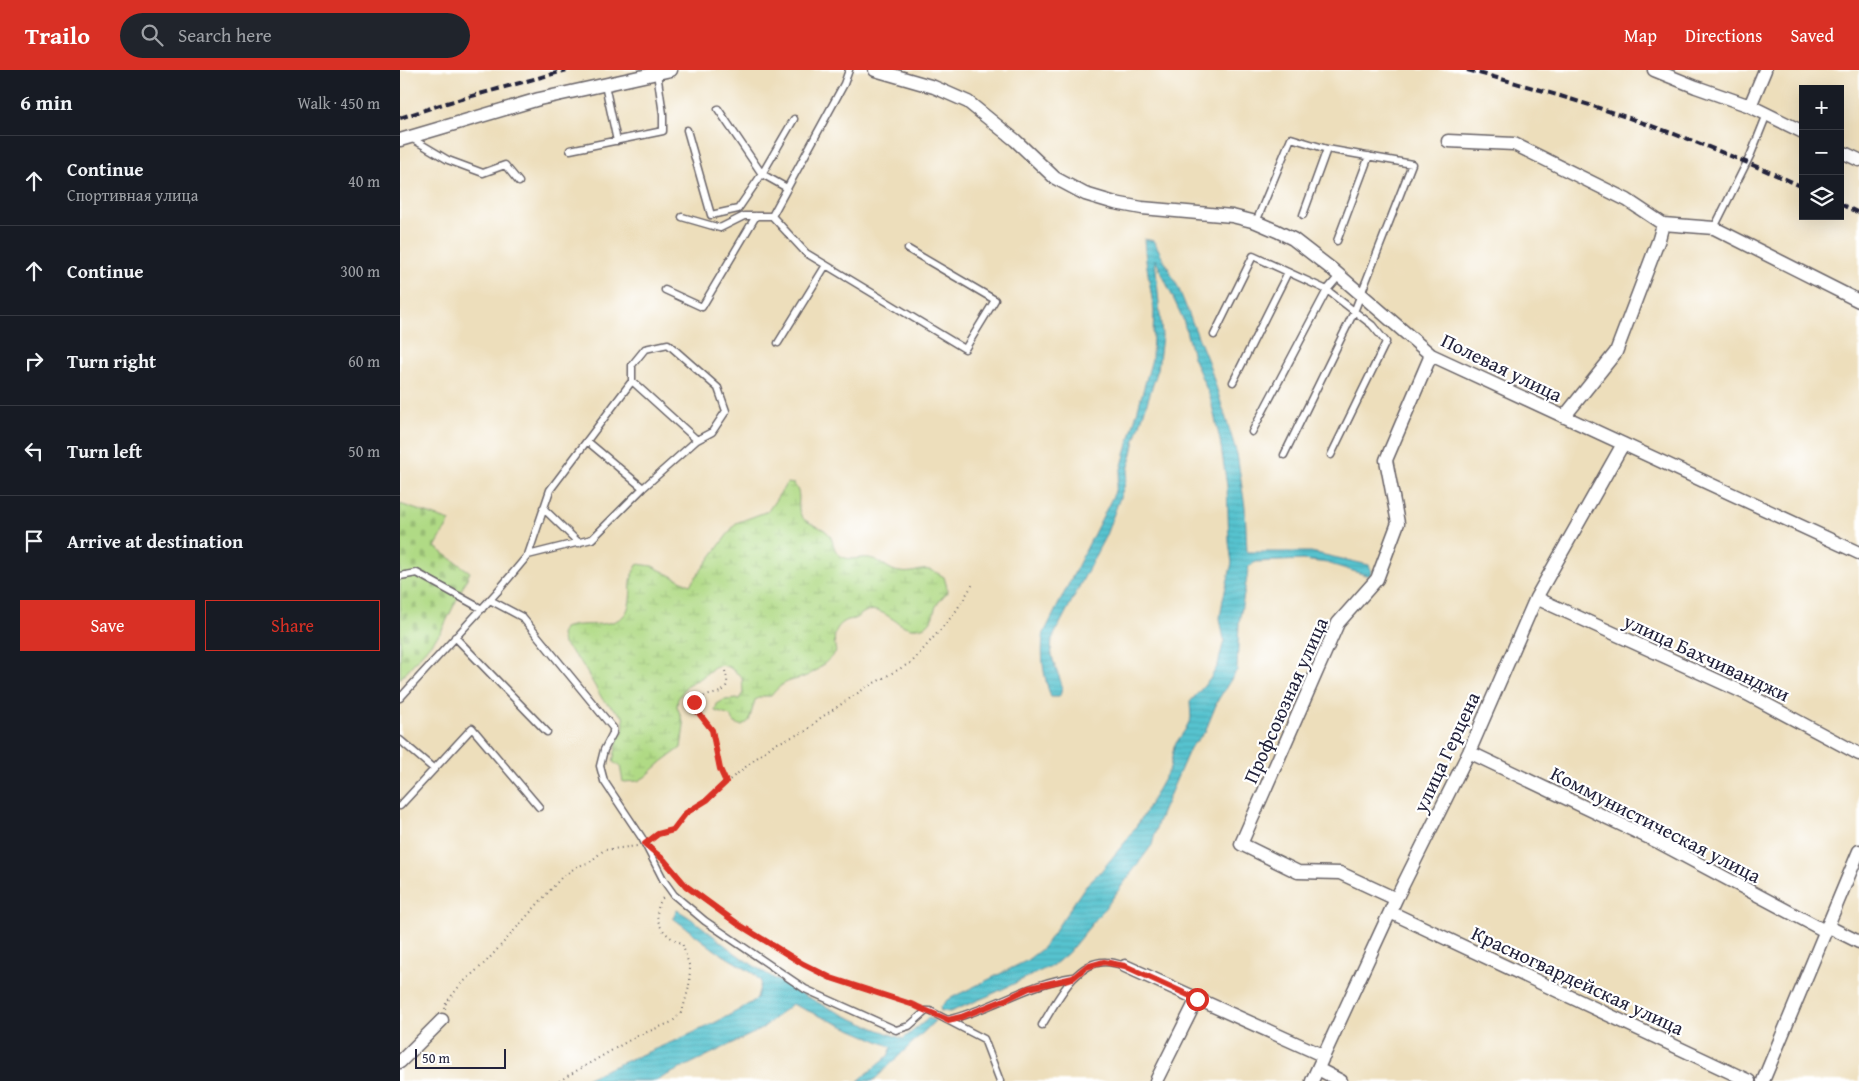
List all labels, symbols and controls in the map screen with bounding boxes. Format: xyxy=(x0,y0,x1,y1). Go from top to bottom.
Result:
search box xyxy=(120,13,470,58)
text: Trailo xyxy=(25,18,90,53)
icon: search xyxy=(138,21,166,49)
text: Search here xyxy=(178,21,272,49)
text: Map xyxy=(1624,22,1657,49)
text: Directions xyxy=(1685,22,1762,49)
text: Saved xyxy=(1790,22,1834,49)
map controls xyxy=(1799,85,1844,220)
button: + xyxy=(1799,85,1844,130)
text: 6 min xyxy=(20,87,72,118)
text: Walk · 450 m xyxy=(297,91,380,115)
button: − xyxy=(1799,130,1844,175)
text: Continue xyxy=(67,155,144,183)
icon: ahead xyxy=(20,167,48,195)
text: 40 m xyxy=(348,169,380,193)
button: layers xyxy=(1799,175,1844,220)
text: Спортивная улица xyxy=(67,183,198,207)
icon: ahead xyxy=(20,257,48,285)
text: Continue xyxy=(67,257,144,285)
text: 300 m xyxy=(340,259,380,283)
street label: Полевая улица xyxy=(1437,325,1568,409)
icon: right xyxy=(20,347,48,375)
text: Turn right xyxy=(67,347,156,375)
text: 60 m xyxy=(348,349,380,373)
icon: left xyxy=(20,437,48,465)
text: Turn left xyxy=(67,437,142,465)
text: 50 m xyxy=(348,439,380,463)
icon: arrive xyxy=(20,527,48,555)
text: Arrive at destination xyxy=(67,527,243,555)
button: Save xyxy=(20,600,195,651)
button: Share xyxy=(205,600,380,651)
street label: улица Бахчиванджи xyxy=(1618,605,1795,708)
street label: Профсоюзная улица xyxy=(1235,612,1335,788)
street label: улица Герцена xyxy=(1405,686,1487,818)
route end xyxy=(683,691,706,714)
street label: Коммунистическая улица xyxy=(1546,758,1767,890)
street label: Красногвардейская улица xyxy=(1467,918,1689,1042)
route start xyxy=(1186,988,1209,1011)
scale bar xyxy=(415,1046,506,1069)
text: 50 m xyxy=(422,1048,450,1068)

